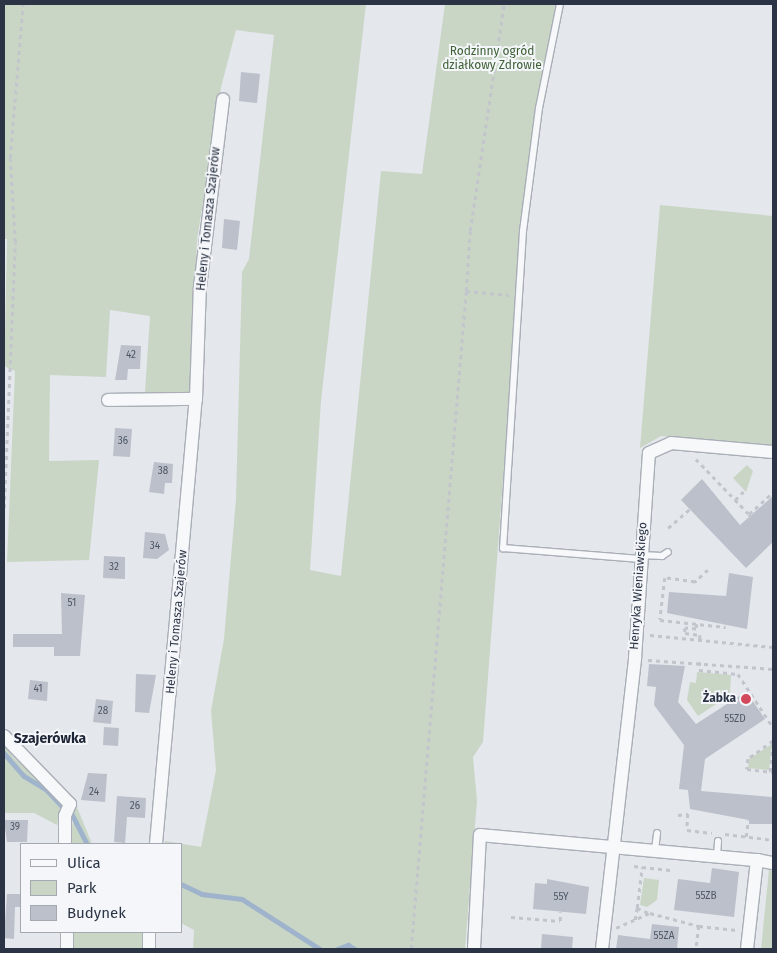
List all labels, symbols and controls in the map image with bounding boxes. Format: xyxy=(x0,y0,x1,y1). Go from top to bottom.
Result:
park label: Rodzinny ogród działkowy Zdrowie xyxy=(442,45,542,73)
street label: Heleny i Tomasza Szajerów xyxy=(194,146,224,292)
house number: 42 xyxy=(126,350,136,362)
house number: 36 xyxy=(118,436,128,448)
house number: 38 xyxy=(158,466,168,478)
street label: Henryka Wieniawskiego xyxy=(627,522,651,650)
house number: 34 xyxy=(150,541,160,553)
street label: Heleny i Tomasza Szajerów xyxy=(164,549,190,695)
house number: 32 xyxy=(109,562,119,574)
house number: 51 xyxy=(68,598,76,610)
house number: 41 xyxy=(33,684,43,696)
place label: Żabka xyxy=(703,692,736,706)
marker: Żabka xyxy=(740,693,752,705)
house number: 28 xyxy=(98,706,108,718)
house number: 55ZD xyxy=(724,714,746,726)
district label: Szajerówka xyxy=(14,731,86,747)
house number: 24 xyxy=(89,787,99,799)
house number: 26 xyxy=(130,801,140,813)
house number: 39 xyxy=(10,822,20,834)
legend xyxy=(20,843,182,933)
text: Ulica xyxy=(67,854,101,872)
text: Park xyxy=(67,879,97,897)
house number: 55ZB xyxy=(695,891,717,903)
house number: 55Y xyxy=(553,892,569,904)
text: Budynek xyxy=(67,904,126,922)
house number: 55ZA xyxy=(654,931,674,943)

